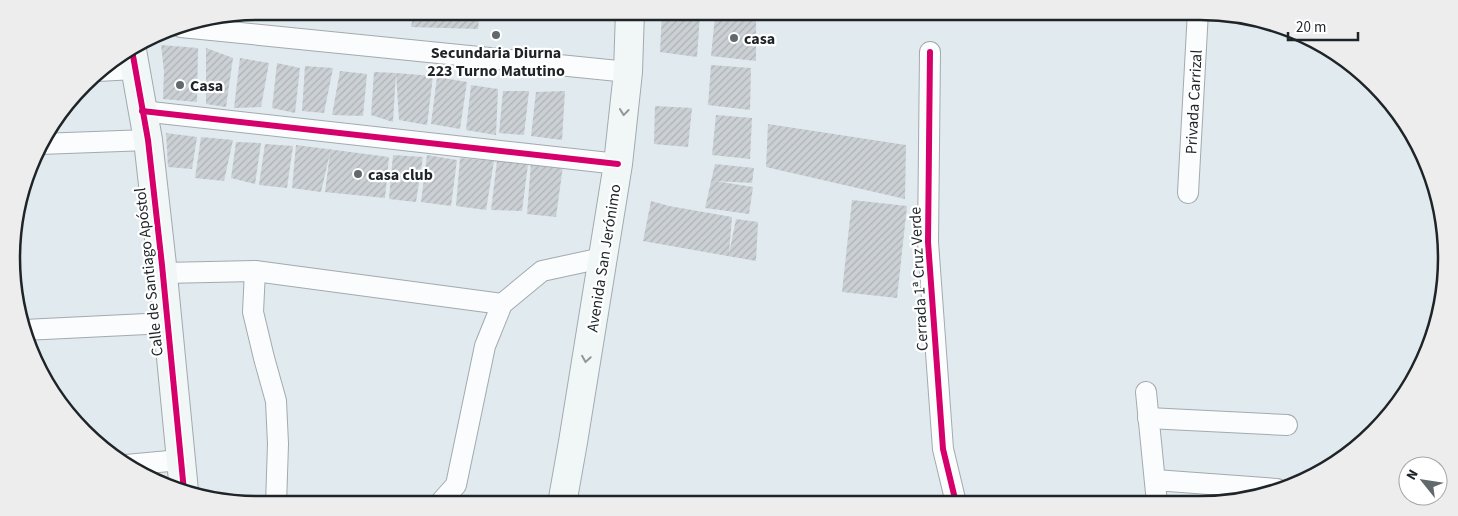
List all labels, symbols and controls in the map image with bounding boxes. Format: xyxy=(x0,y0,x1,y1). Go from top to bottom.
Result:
scale bar xyxy=(1288,10,1358,42)
text: 20 m xyxy=(1296,17,1326,38)
place label: casa xyxy=(744,28,775,50)
marker: Secundaria Diurna 223 Turno Matutino xyxy=(490,29,502,41)
marker: casa xyxy=(728,32,740,44)
place label: Secundaria Diurna 223 Turno Matutino xyxy=(427,42,565,82)
street label: Privada Carrizal xyxy=(1180,49,1208,155)
place label: Casa xyxy=(190,75,223,97)
marker: Casa xyxy=(174,79,186,91)
one-way arrow xyxy=(618,109,629,117)
place label: casa club xyxy=(368,164,433,186)
marker: casa club xyxy=(352,168,364,180)
street label: Avenida San Jerónimo xyxy=(581,183,627,334)
street label: Calle de Santiago Apóstol xyxy=(129,186,169,357)
street label: Cerrada 1ª Cruz Verde xyxy=(904,206,934,352)
one-way arrow xyxy=(582,355,592,364)
north arrow xyxy=(1398,456,1448,506)
text: N xyxy=(1402,466,1424,484)

